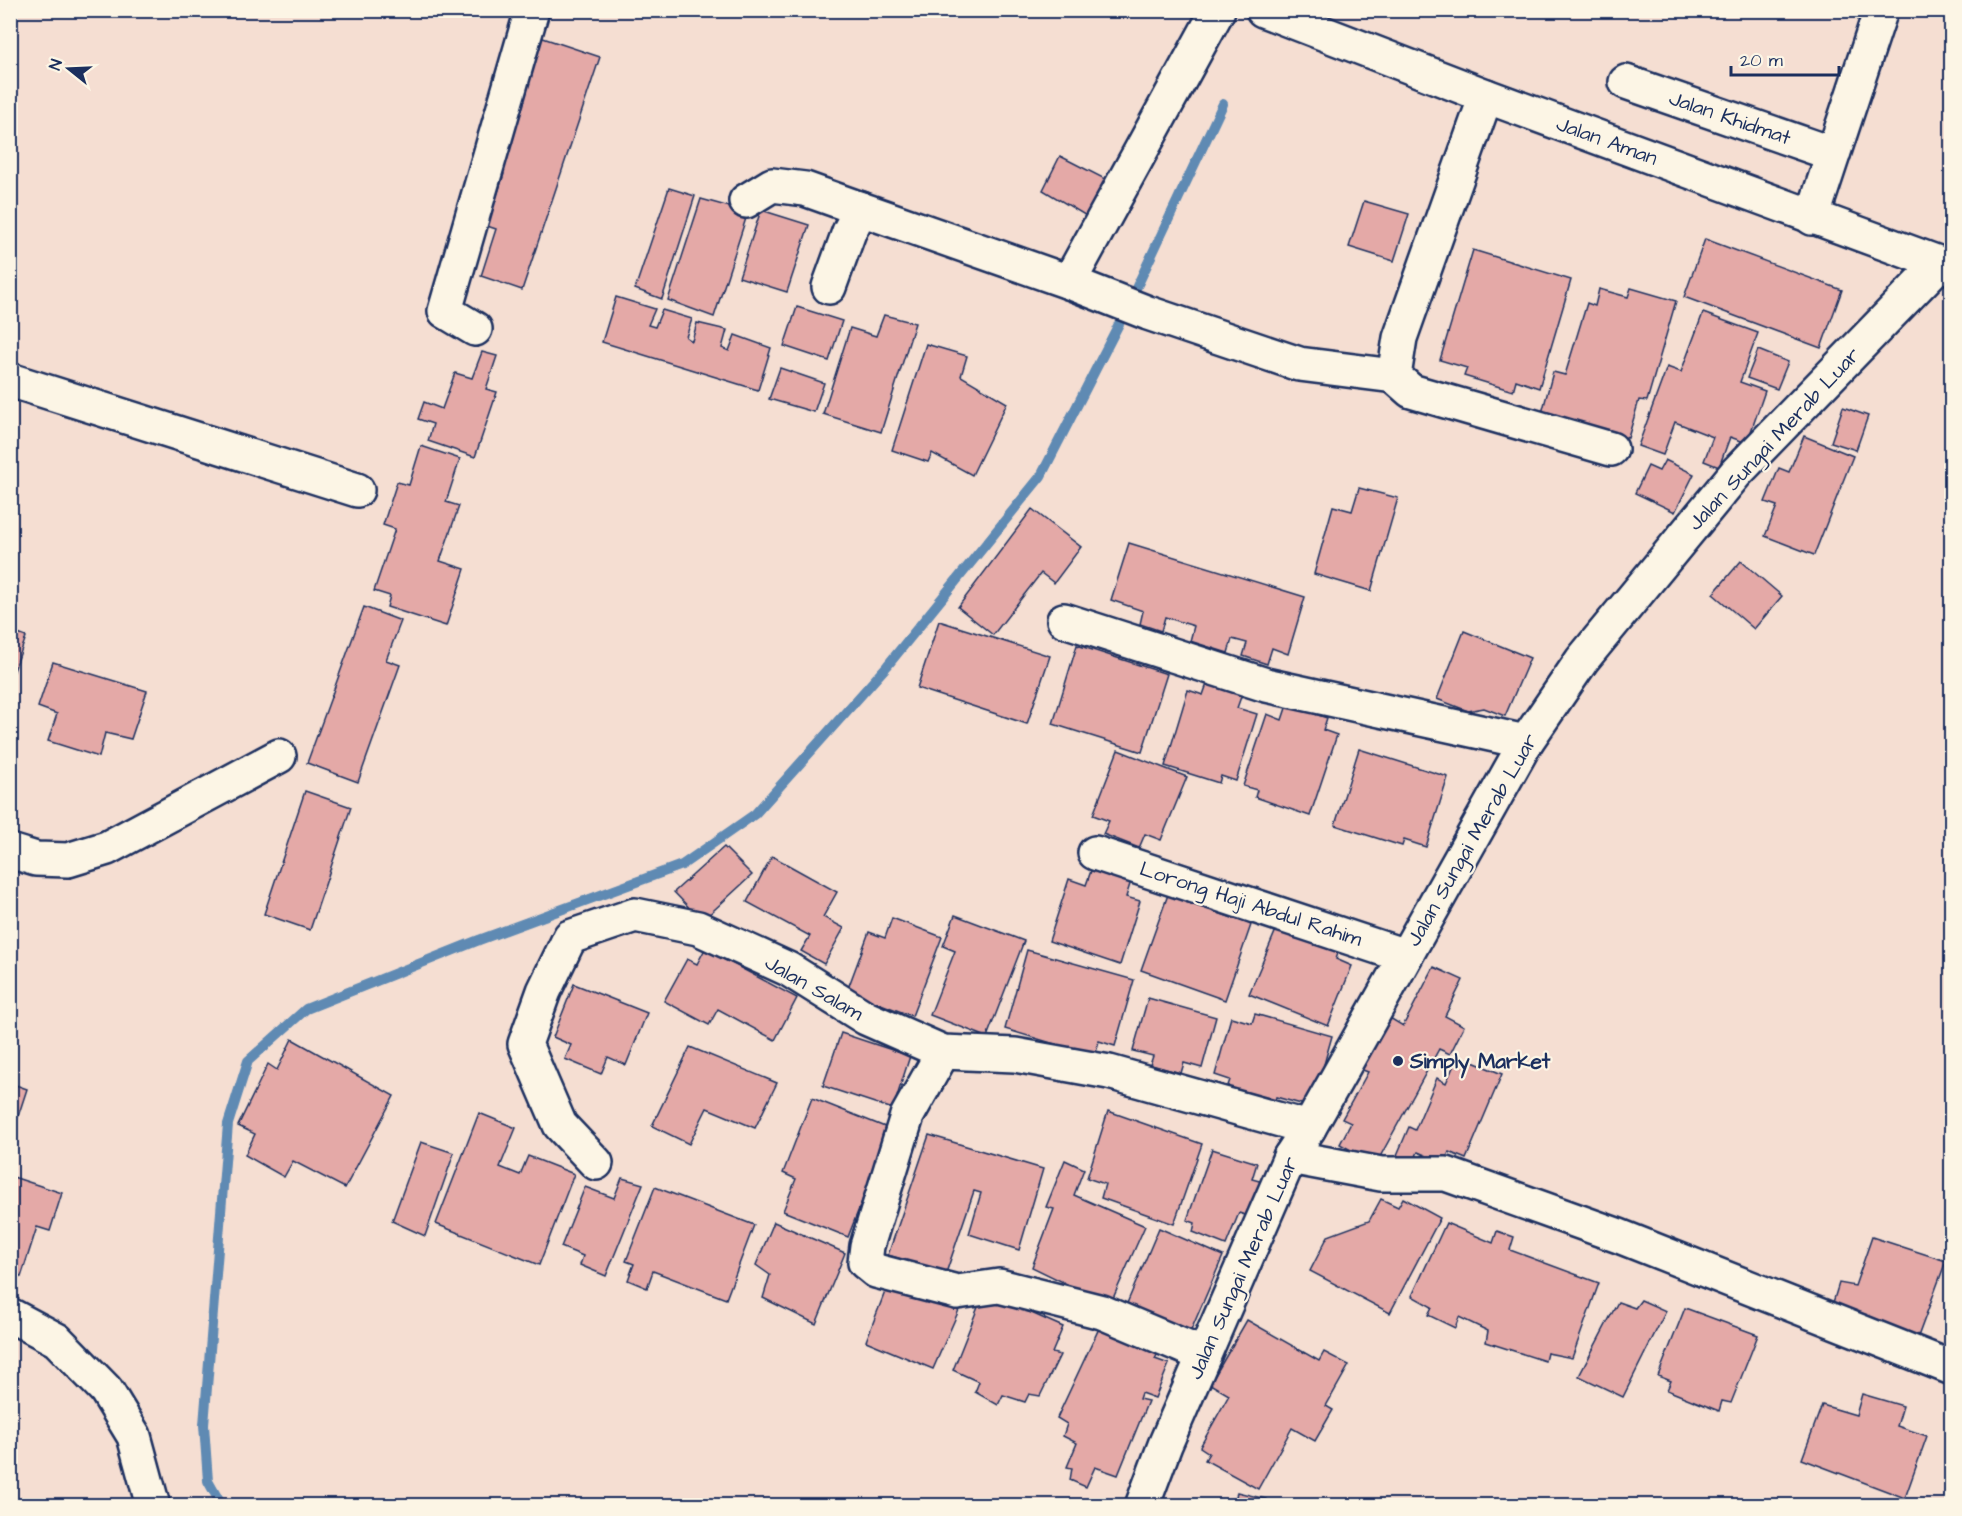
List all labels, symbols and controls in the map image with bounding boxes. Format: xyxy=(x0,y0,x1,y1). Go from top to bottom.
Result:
north arrow xyxy=(39,39,99,99)
scale bar xyxy=(1731,39,1839,77)
text: 20 m xyxy=(1740,48,1783,73)
text: N xyxy=(44,57,68,73)
street label: Jalan Khidmat xyxy=(1665,84,1795,153)
street label: Jalan Aman xyxy=(1552,109,1662,173)
street label: Jalan Sungai Merab Luar xyxy=(1681,341,1869,538)
street label: Jalan Sungai Merab Luar xyxy=(1399,728,1547,953)
street label: Lorong Haji Abdul Rahim xyxy=(1135,854,1367,956)
street label: Jalan Salam xyxy=(759,948,869,1028)
place label: Simply Market xyxy=(1409,1047,1551,1079)
marker: Simply Market xyxy=(1391,1054,1405,1068)
street label: Jalan Sungai Merab Luar xyxy=(1181,1152,1307,1385)

